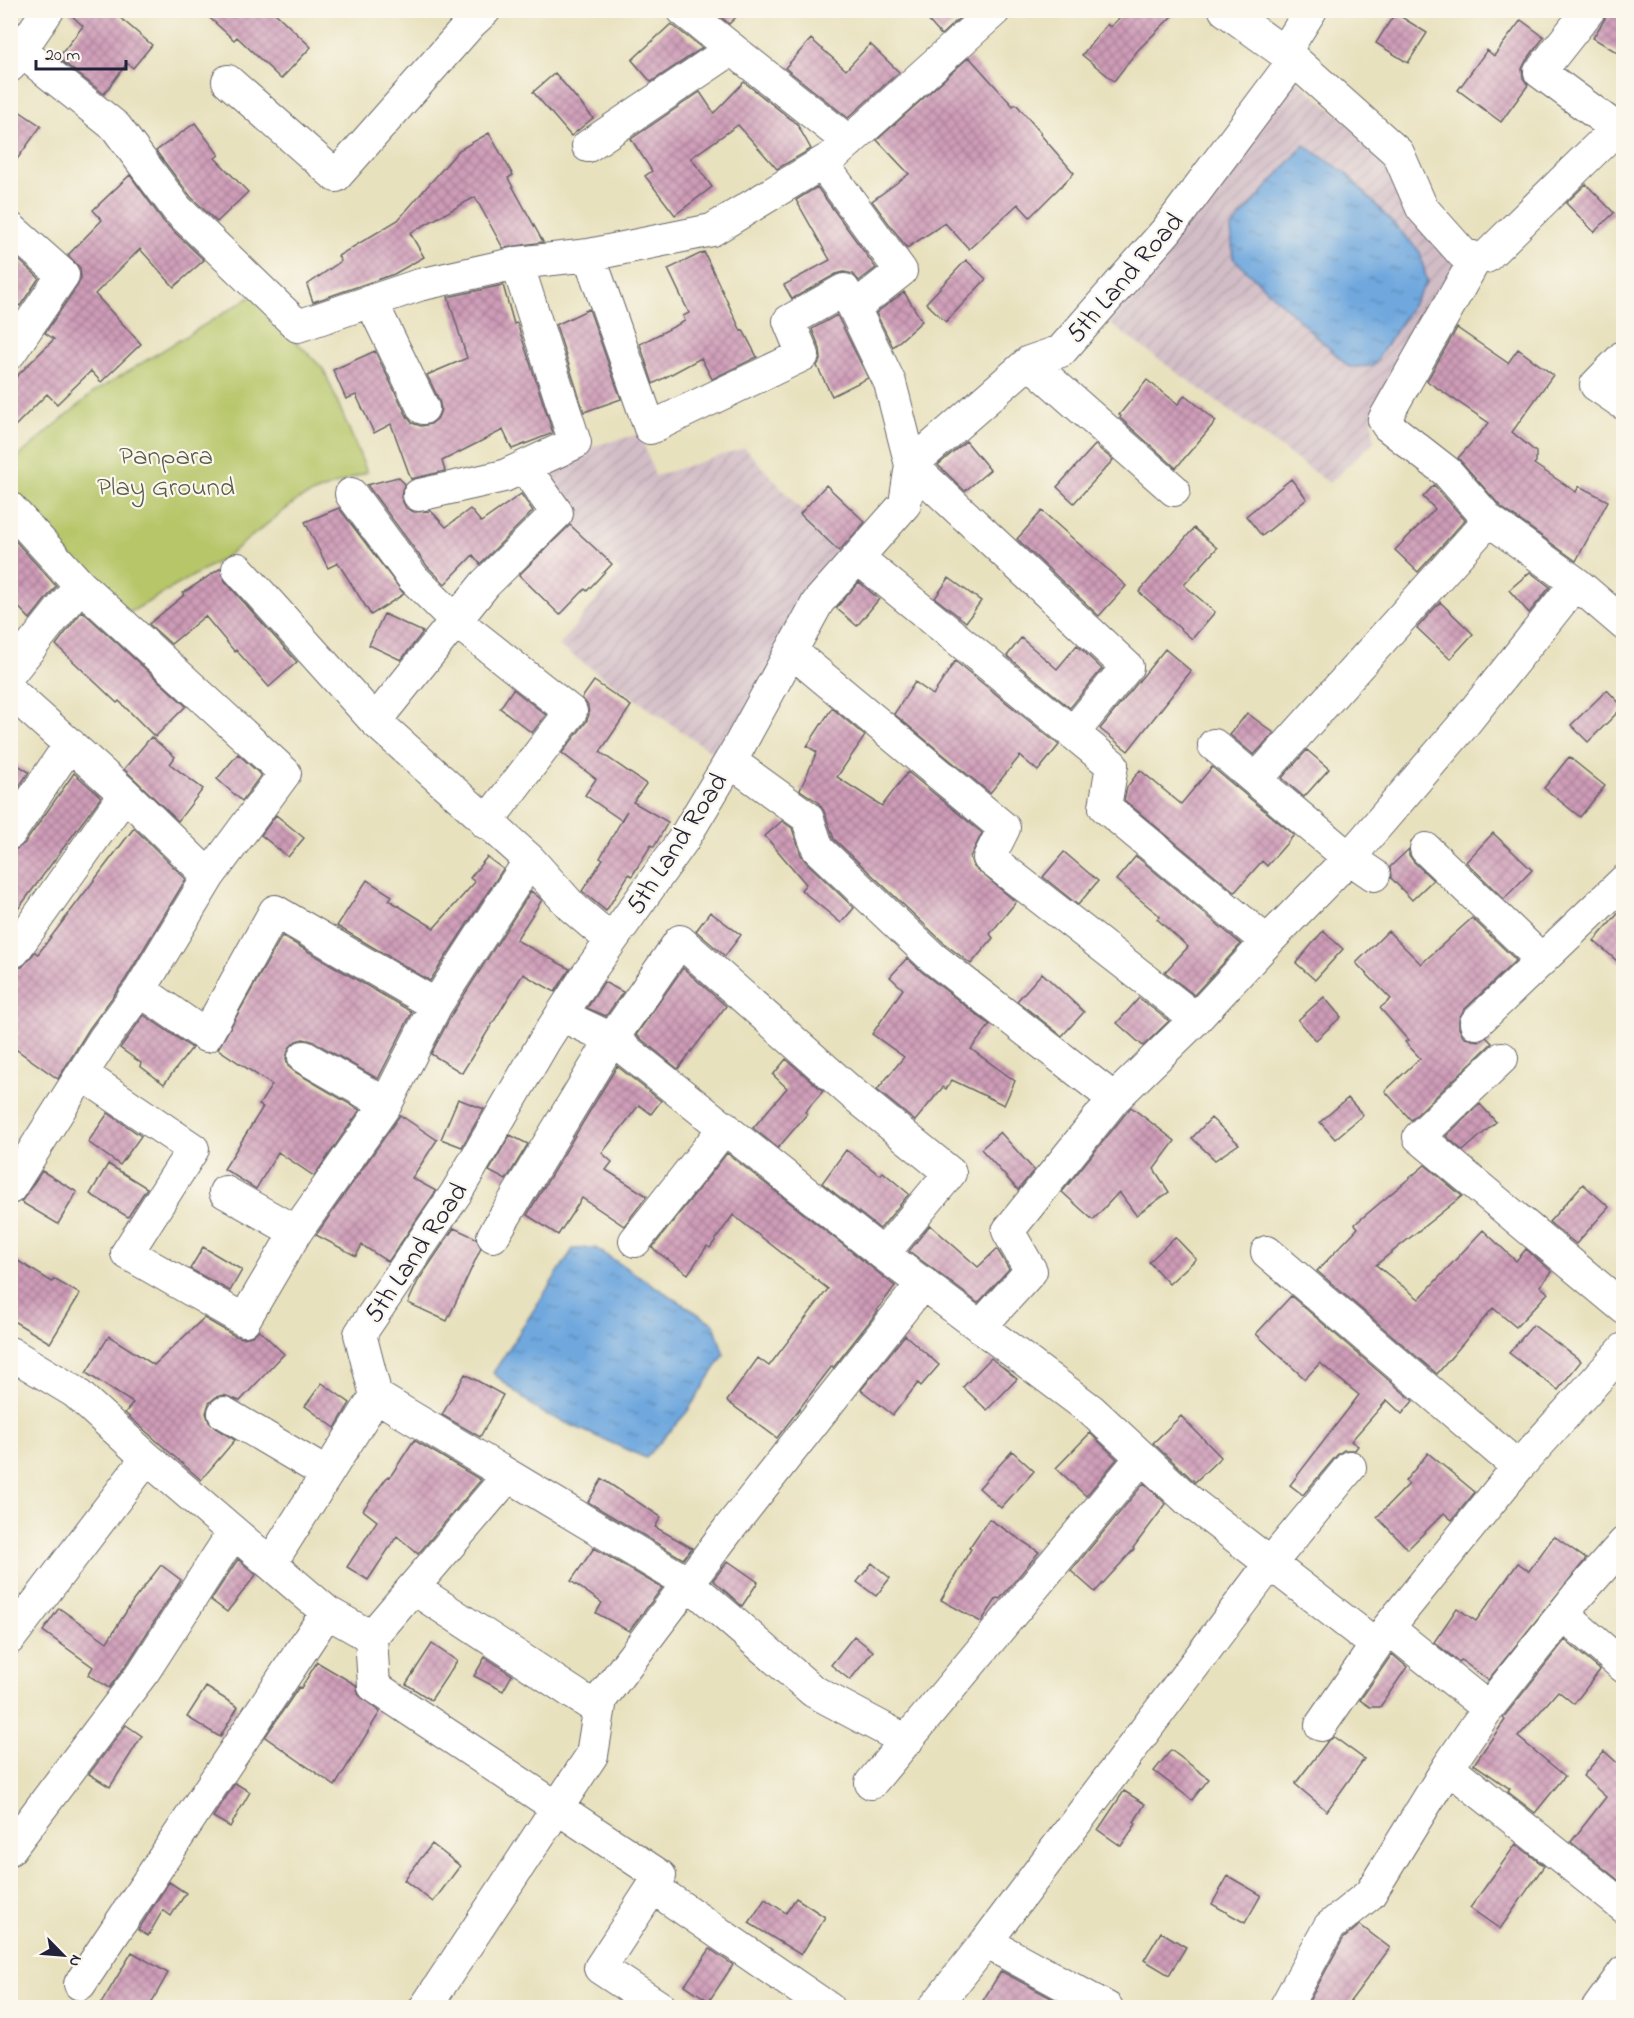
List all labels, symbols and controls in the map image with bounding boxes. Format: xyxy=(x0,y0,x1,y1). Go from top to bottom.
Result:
scale bar xyxy=(36,33,126,71)
text: 20 m xyxy=(45,43,80,69)
street label: 5th Land Road xyxy=(1058,204,1194,353)
park label: Panpara Play Ground xyxy=(97,438,235,508)
street label: 5th Land Road xyxy=(617,766,739,923)
street label: 5th Land Road xyxy=(355,1175,479,1332)
north arrow xyxy=(33,1925,93,1985)
text: N xyxy=(62,1951,88,1971)

